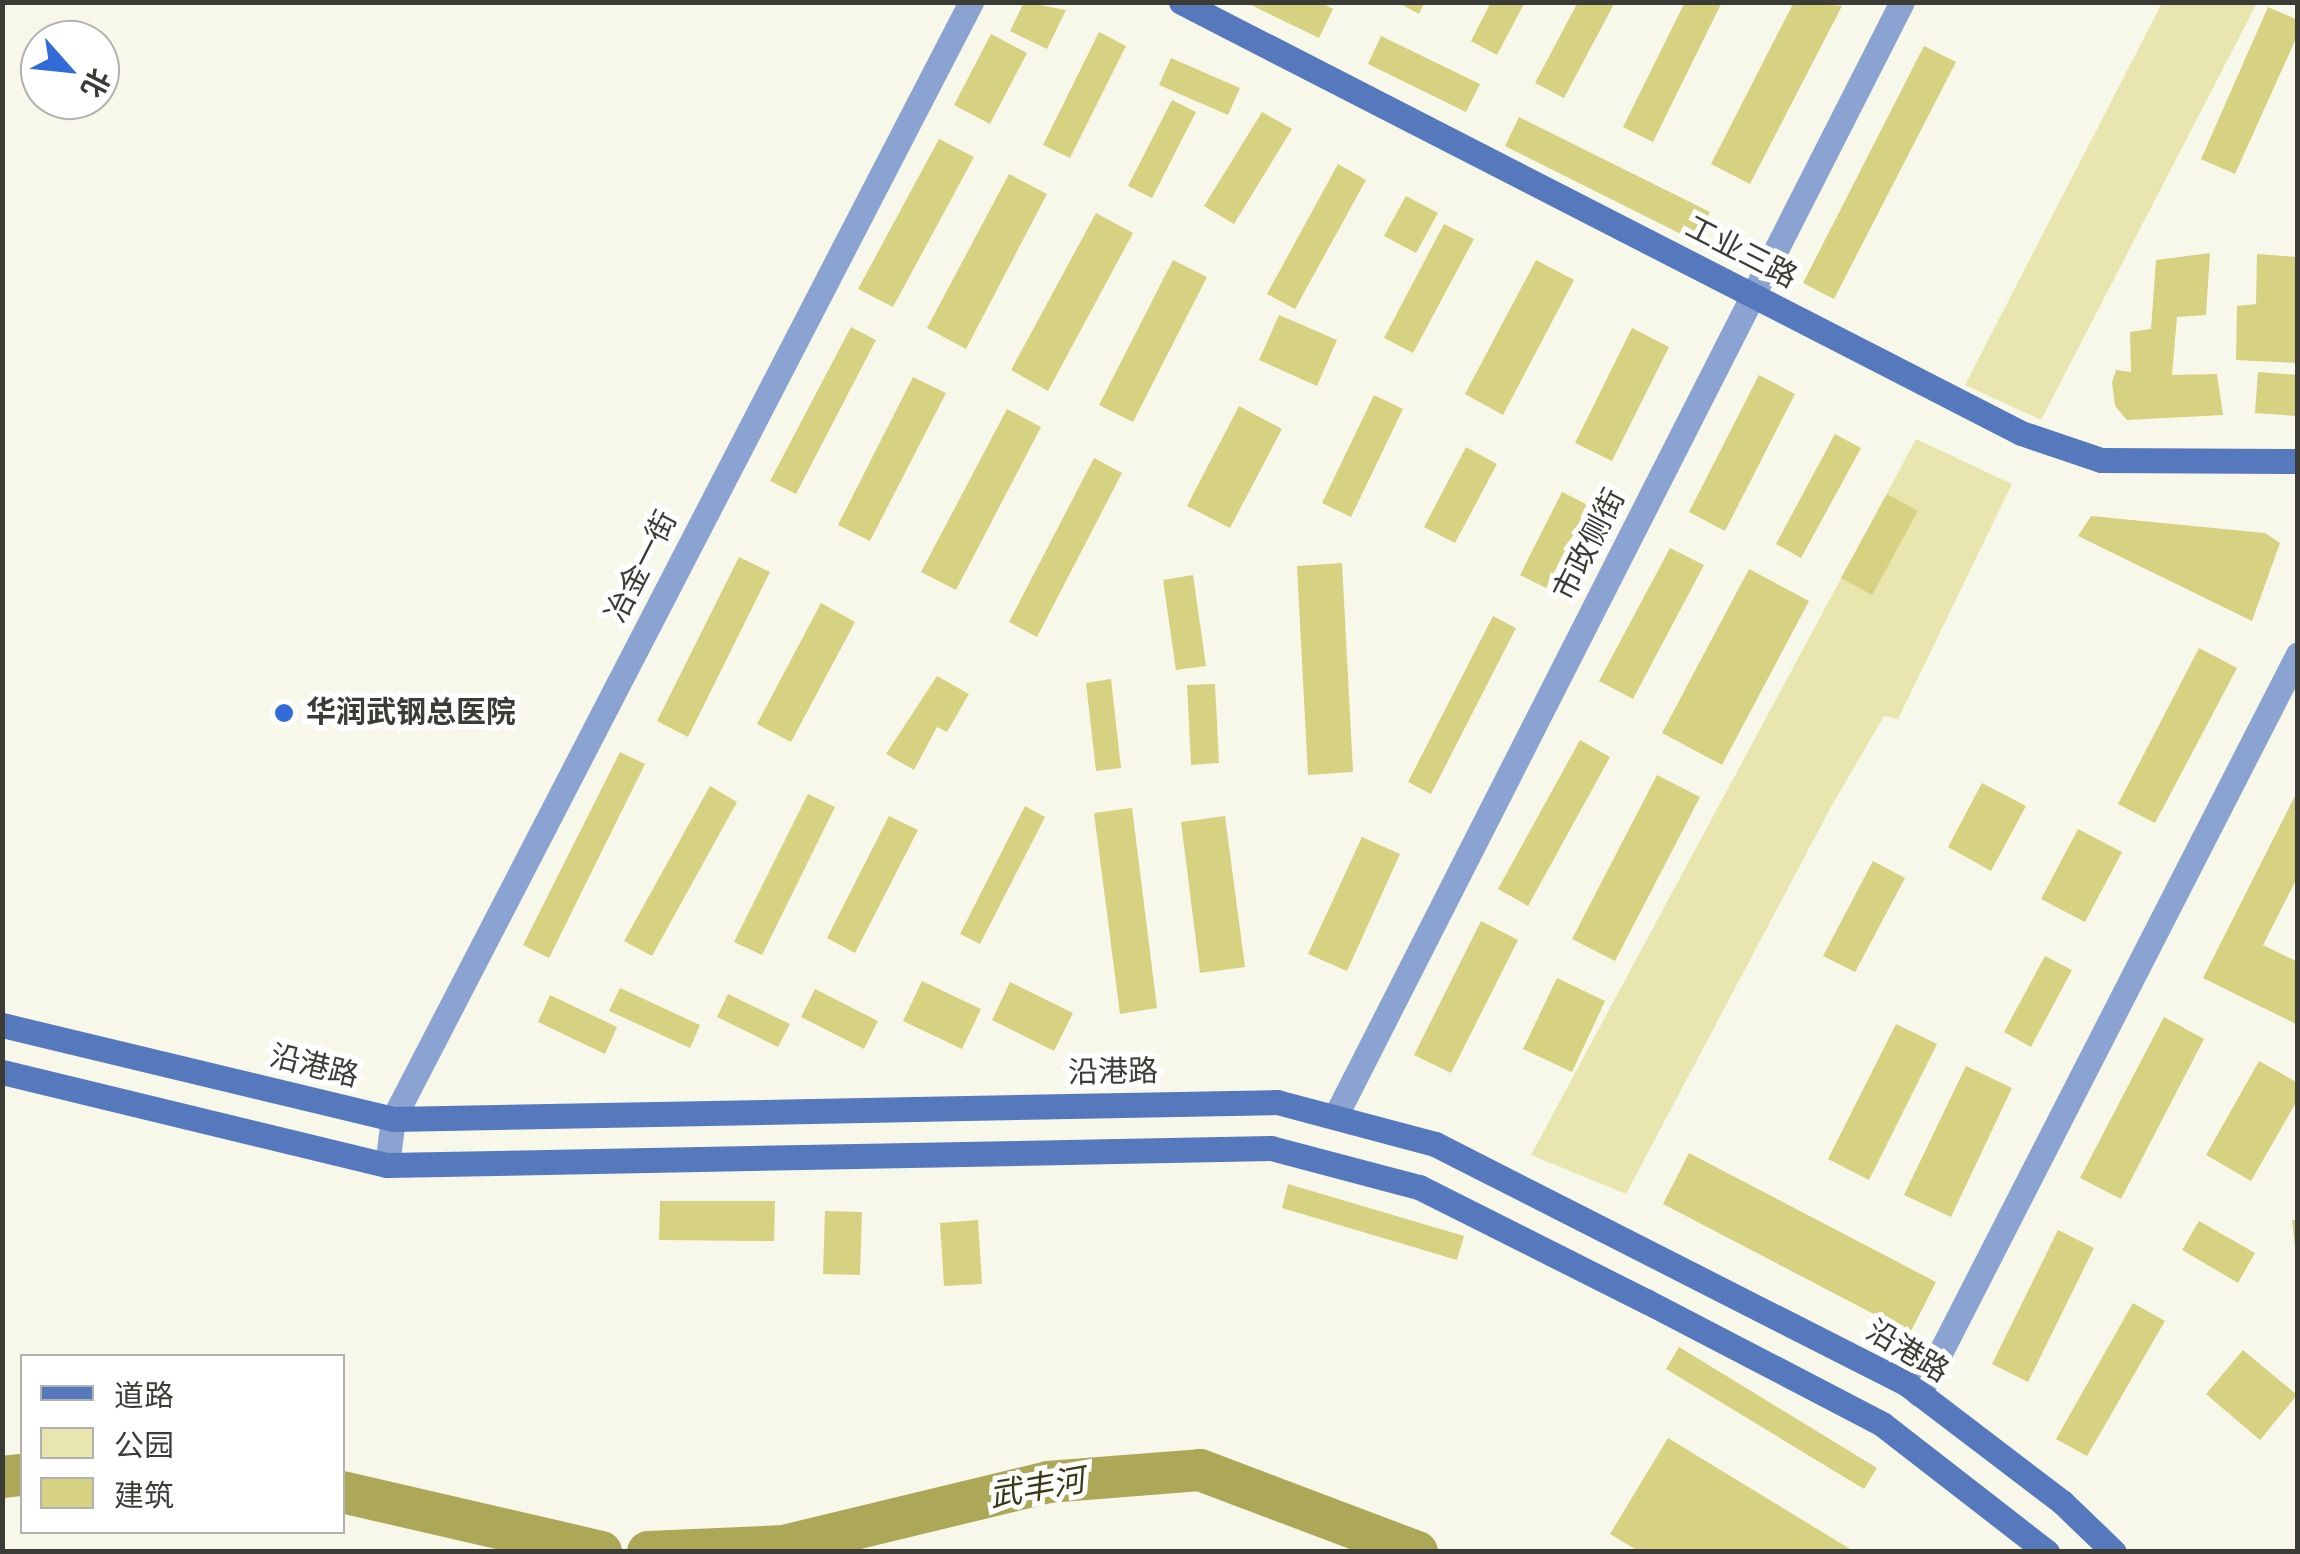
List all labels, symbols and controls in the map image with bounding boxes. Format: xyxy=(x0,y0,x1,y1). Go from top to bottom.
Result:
north arrow xyxy=(20,20,120,120)
text: 北 xyxy=(73,63,116,103)
street label: 工业三路 xyxy=(1679,210,1803,296)
street label: 市政侧街 xyxy=(1547,483,1633,607)
street label: 冶金一街 xyxy=(599,505,685,629)
place label: 华润武钢总医院 xyxy=(306,695,516,731)
marker: 华润武钢总医院 xyxy=(271,700,297,726)
street label: 沿港路 xyxy=(266,1039,362,1095)
street label: 沿港路 xyxy=(1068,1054,1158,1092)
street label: 沿港路 xyxy=(1859,1313,1955,1391)
legend xyxy=(20,1354,345,1534)
text: 道路 xyxy=(114,1378,174,1415)
text: 公园 xyxy=(114,1428,174,1465)
water label: 武丰河 xyxy=(986,1462,1088,1516)
text: 建筑 xyxy=(114,1478,174,1515)

